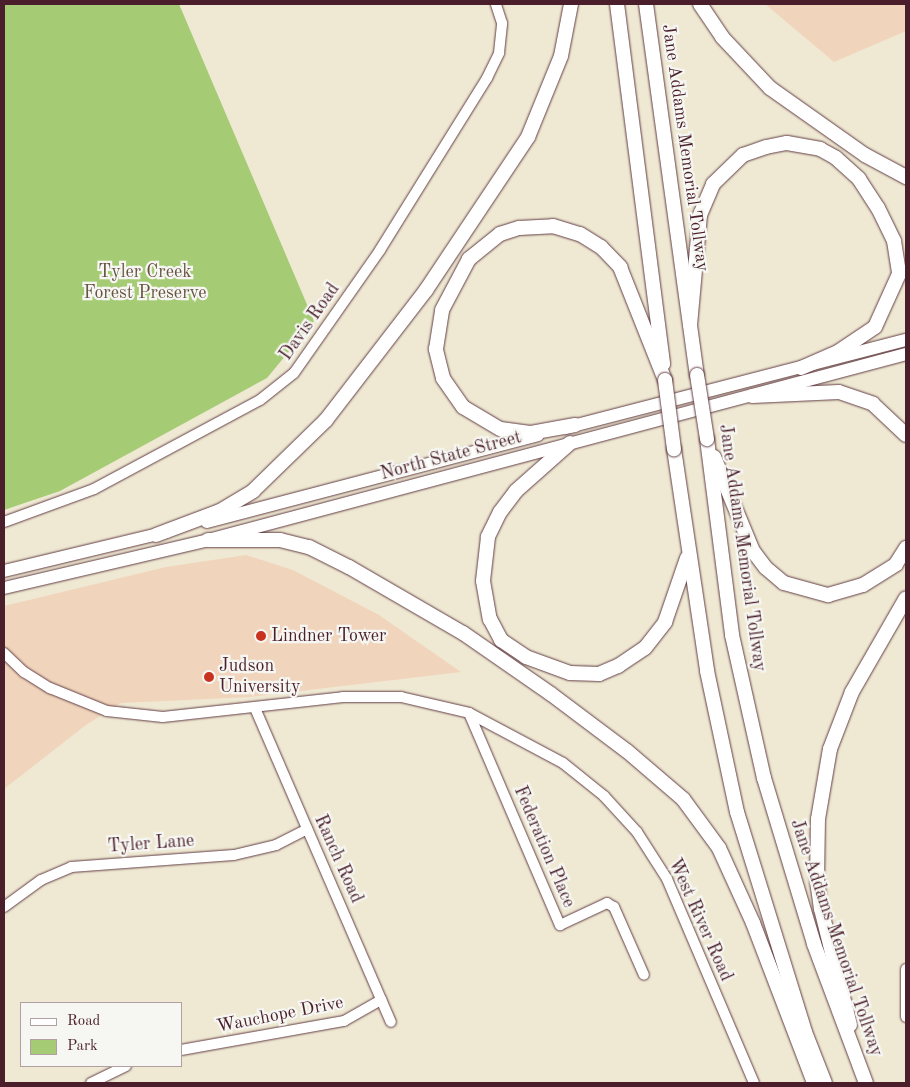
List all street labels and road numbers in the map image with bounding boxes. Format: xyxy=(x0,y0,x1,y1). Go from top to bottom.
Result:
street label: Jane Addams Memorial Tollway xyxy=(657,23,713,273)
street label: Davis Road xyxy=(275,279,345,365)
street label: Jane Addams Memorial Tollway xyxy=(714,423,770,673)
street label: North State Street xyxy=(378,427,524,485)
street label: Federation Place xyxy=(509,783,579,911)
street label: Ranch Road xyxy=(309,812,367,906)
street label: Jane Addams Memorial Tollway xyxy=(785,816,887,1060)
street label: Tyler Lane xyxy=(107,830,195,858)
street label: West River Road xyxy=(663,855,737,985)
street label: Wauchope Drive xyxy=(215,992,345,1038)

